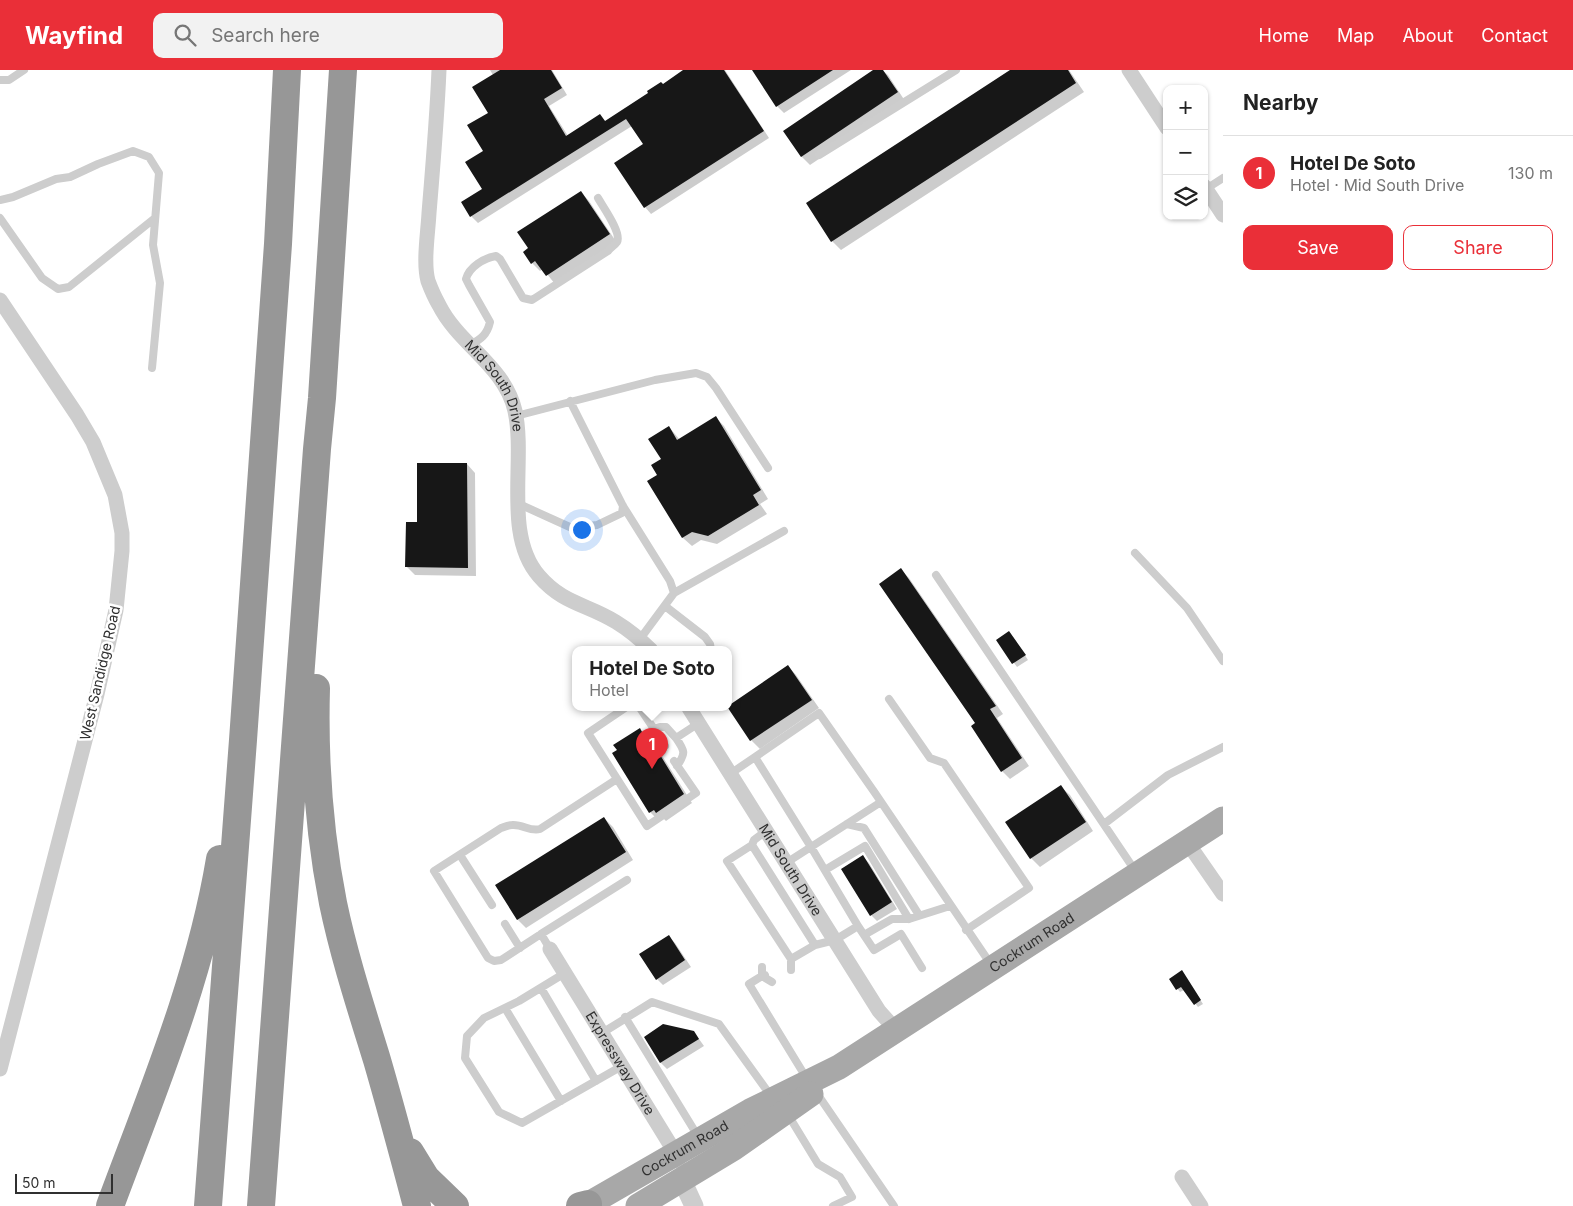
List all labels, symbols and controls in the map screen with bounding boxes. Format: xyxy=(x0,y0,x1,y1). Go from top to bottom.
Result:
search box xyxy=(153,13,503,58)
text: Wayfind xyxy=(25,21,123,50)
icon: search xyxy=(171,21,199,49)
text: Search here xyxy=(211,24,320,47)
text: Home xyxy=(1259,25,1309,46)
text: Map xyxy=(1337,25,1374,46)
text: About xyxy=(1402,25,1453,46)
text: Contact xyxy=(1481,25,1548,46)
map controls xyxy=(1163,85,1208,220)
button: + xyxy=(1163,85,1208,130)
text: Nearby xyxy=(1243,90,1318,115)
button: − xyxy=(1163,130,1208,175)
text: Hotel De Soto xyxy=(1290,152,1416,175)
text: 1 xyxy=(1256,163,1262,183)
text: 130 m xyxy=(1508,163,1553,183)
button: layers xyxy=(1163,175,1208,220)
text: Hotel · Mid South Drive xyxy=(1290,175,1464,195)
button: Save xyxy=(1243,225,1393,270)
button: Share xyxy=(1403,225,1553,270)
street label: Mid South Drive xyxy=(462,336,527,432)
your location xyxy=(569,517,595,543)
street label: West Sandidge Road xyxy=(76,604,123,742)
popup xyxy=(572,646,732,711)
text: Hotel De Soto xyxy=(589,657,715,680)
text: Hotel xyxy=(589,680,629,700)
pin: 1 xyxy=(636,728,668,769)
street label: Mid South Drive xyxy=(756,820,826,919)
street label: Cockrum Road xyxy=(986,908,1077,976)
street label: Expressway Drive xyxy=(582,1008,659,1118)
street label: Cockrum Road xyxy=(638,1116,731,1180)
scale bar xyxy=(15,1171,112,1194)
text: 50 m xyxy=(22,1174,56,1191)

